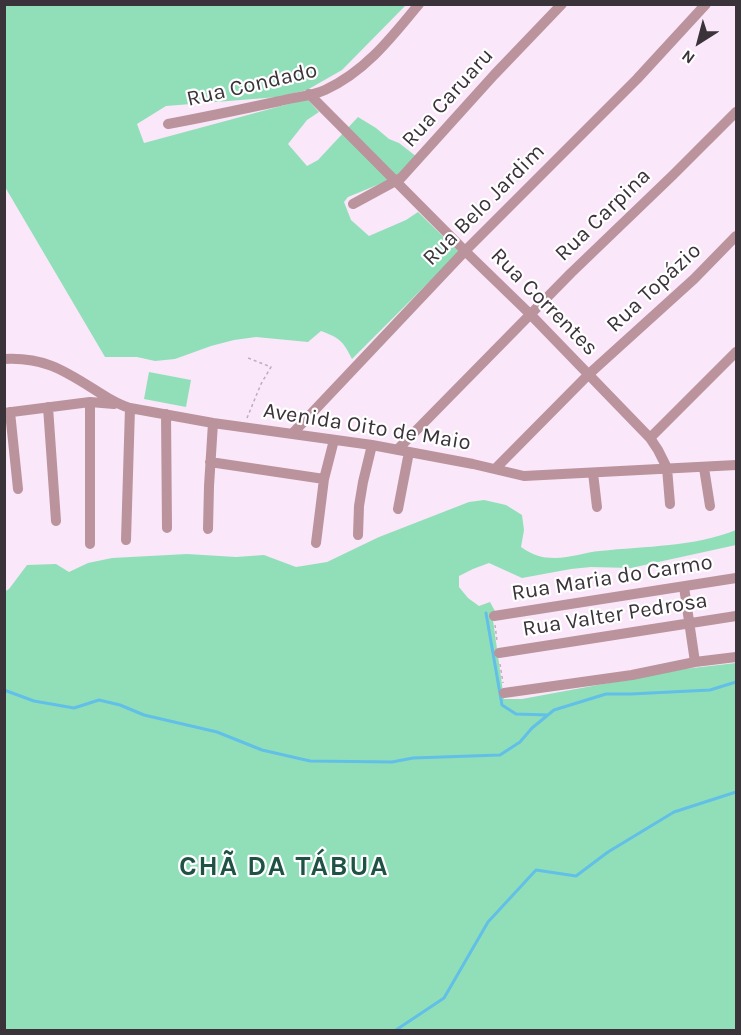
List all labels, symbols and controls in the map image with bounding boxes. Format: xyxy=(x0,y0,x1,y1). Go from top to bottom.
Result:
north arrow xyxy=(669,12,729,72)
street label: Rua Caruaru xyxy=(397,43,499,153)
text: N xyxy=(678,46,698,68)
street label: Rua Condado xyxy=(184,57,320,113)
street label: Rua Belo Jardim xyxy=(418,139,550,271)
street label: Rua Carpina xyxy=(550,163,656,267)
street label: Rua Topázio xyxy=(601,238,707,338)
street label: Rua Correntes xyxy=(485,243,603,361)
street label: Avenida Oito de Maio xyxy=(261,398,473,456)
street label: Rua Maria do Carmo xyxy=(510,549,714,607)
street label: Rua Valter Pedrosa xyxy=(521,587,709,643)
district label: CHÃ DA TÁBUA xyxy=(179,850,389,884)

